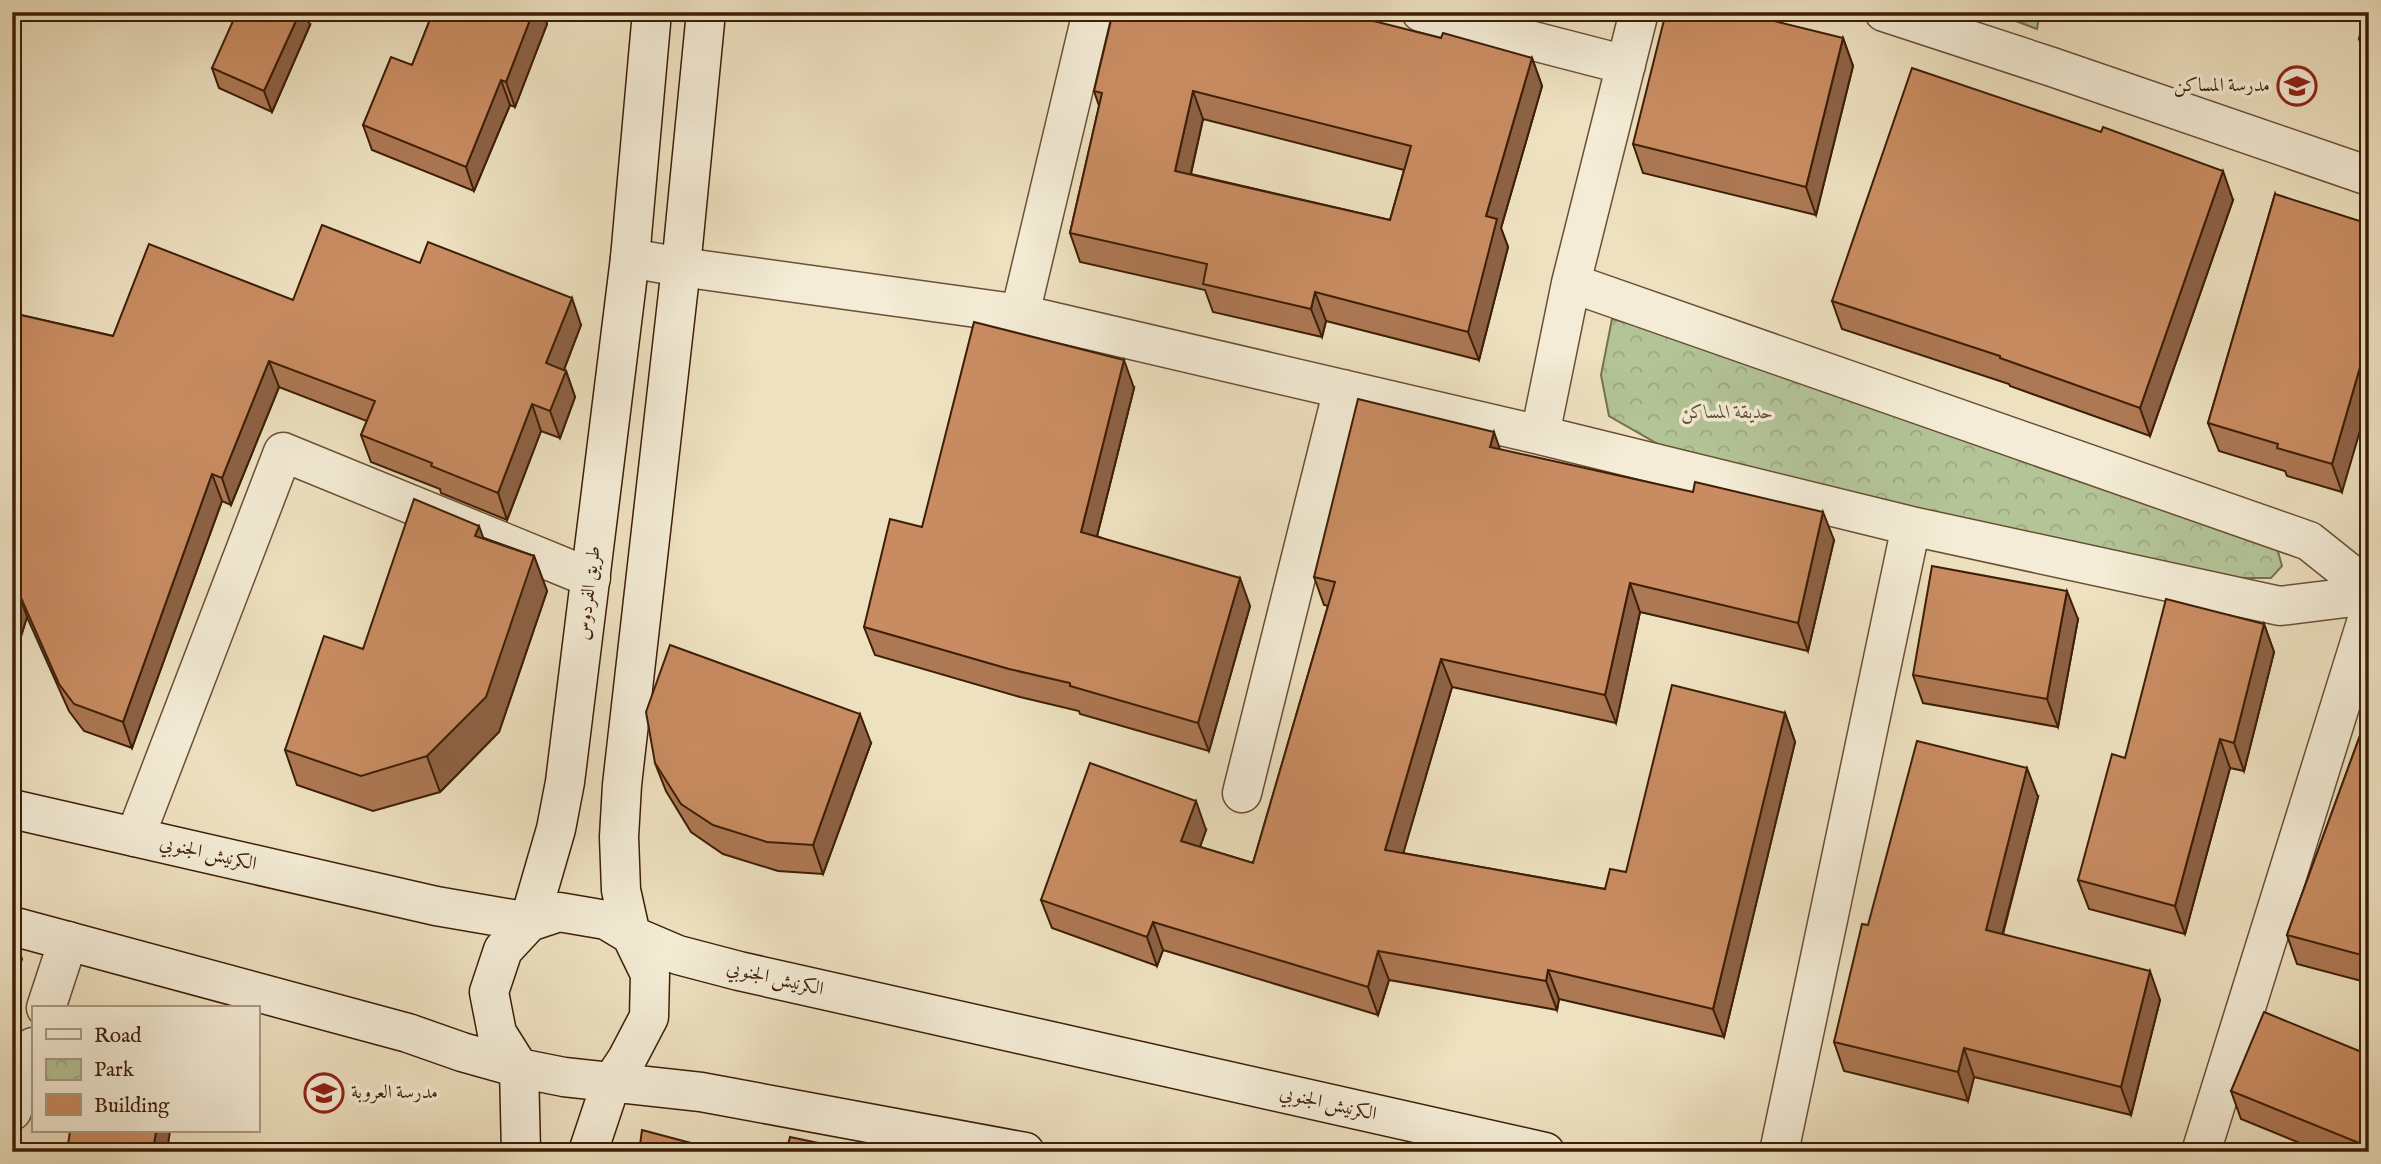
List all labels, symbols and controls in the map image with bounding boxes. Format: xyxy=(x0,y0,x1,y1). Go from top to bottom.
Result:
school or university icon: مدرسة المساكن xyxy=(2276,65,2318,107)
place label: مدرسة المساكن xyxy=(2174,74,2270,98)
park label: حديقة المساكن xyxy=(1681,401,1773,425)
street label: طريق الفردوس xyxy=(571,544,607,642)
street label: الكرنيش الجنوبي xyxy=(157,831,259,879)
street label: الكرنيش الجنوبي xyxy=(724,956,826,1004)
legend xyxy=(32,1006,259,1132)
text: Road xyxy=(94,1023,142,1050)
text: Park xyxy=(94,1057,135,1084)
school or university icon: مدرسة العروبة xyxy=(303,1072,345,1114)
place label: مدرسة العروبة xyxy=(351,1081,438,1105)
street label: الكرنيش الجنوبي xyxy=(1277,1081,1379,1129)
text: Building xyxy=(94,1093,170,1120)

